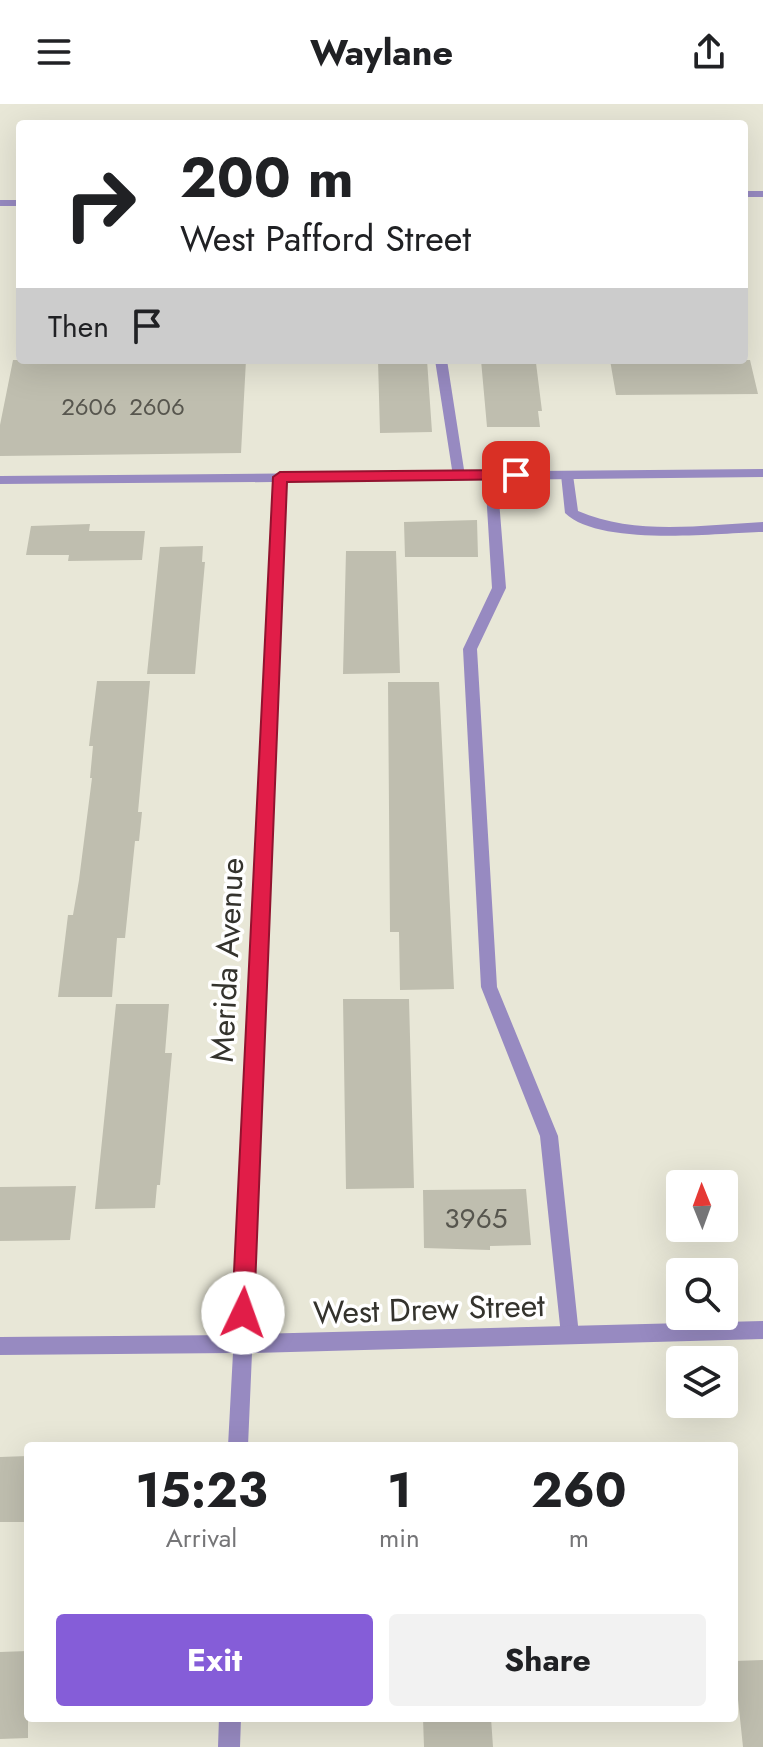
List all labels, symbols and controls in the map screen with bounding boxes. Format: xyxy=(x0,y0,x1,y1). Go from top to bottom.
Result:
text: Waylane xyxy=(310,26,453,78)
icon: menu xyxy=(32,30,76,74)
icon: share xyxy=(687,30,731,74)
text: 200 m xyxy=(180,137,354,218)
icon: right xyxy=(48,152,152,256)
text: West Pafford Street xyxy=(180,212,471,264)
icon: arrive xyxy=(125,304,169,348)
text: Then xyxy=(48,305,109,348)
house number: 2606 xyxy=(61,389,117,424)
house number: 2606 xyxy=(129,389,185,424)
pin xyxy=(482,441,550,509)
icon: arrive xyxy=(494,453,538,497)
street label: Merida Avenue xyxy=(199,857,255,1063)
north arrow xyxy=(666,1170,738,1242)
map controls xyxy=(666,1170,738,1418)
house number: 3965 xyxy=(444,1198,508,1239)
button: search xyxy=(666,1258,738,1330)
position arrow xyxy=(201,1271,285,1355)
street label: West Drew Street xyxy=(312,1282,546,1336)
button: layers xyxy=(666,1346,738,1418)
text: 15:23 xyxy=(135,1456,268,1525)
text: 1 xyxy=(387,1456,412,1525)
text: 260 xyxy=(531,1456,627,1525)
text: Arrival xyxy=(166,1519,237,1557)
text: min xyxy=(379,1519,420,1557)
text: m xyxy=(569,1519,589,1557)
button: Exit xyxy=(56,1614,373,1706)
button: Share xyxy=(389,1614,706,1706)

